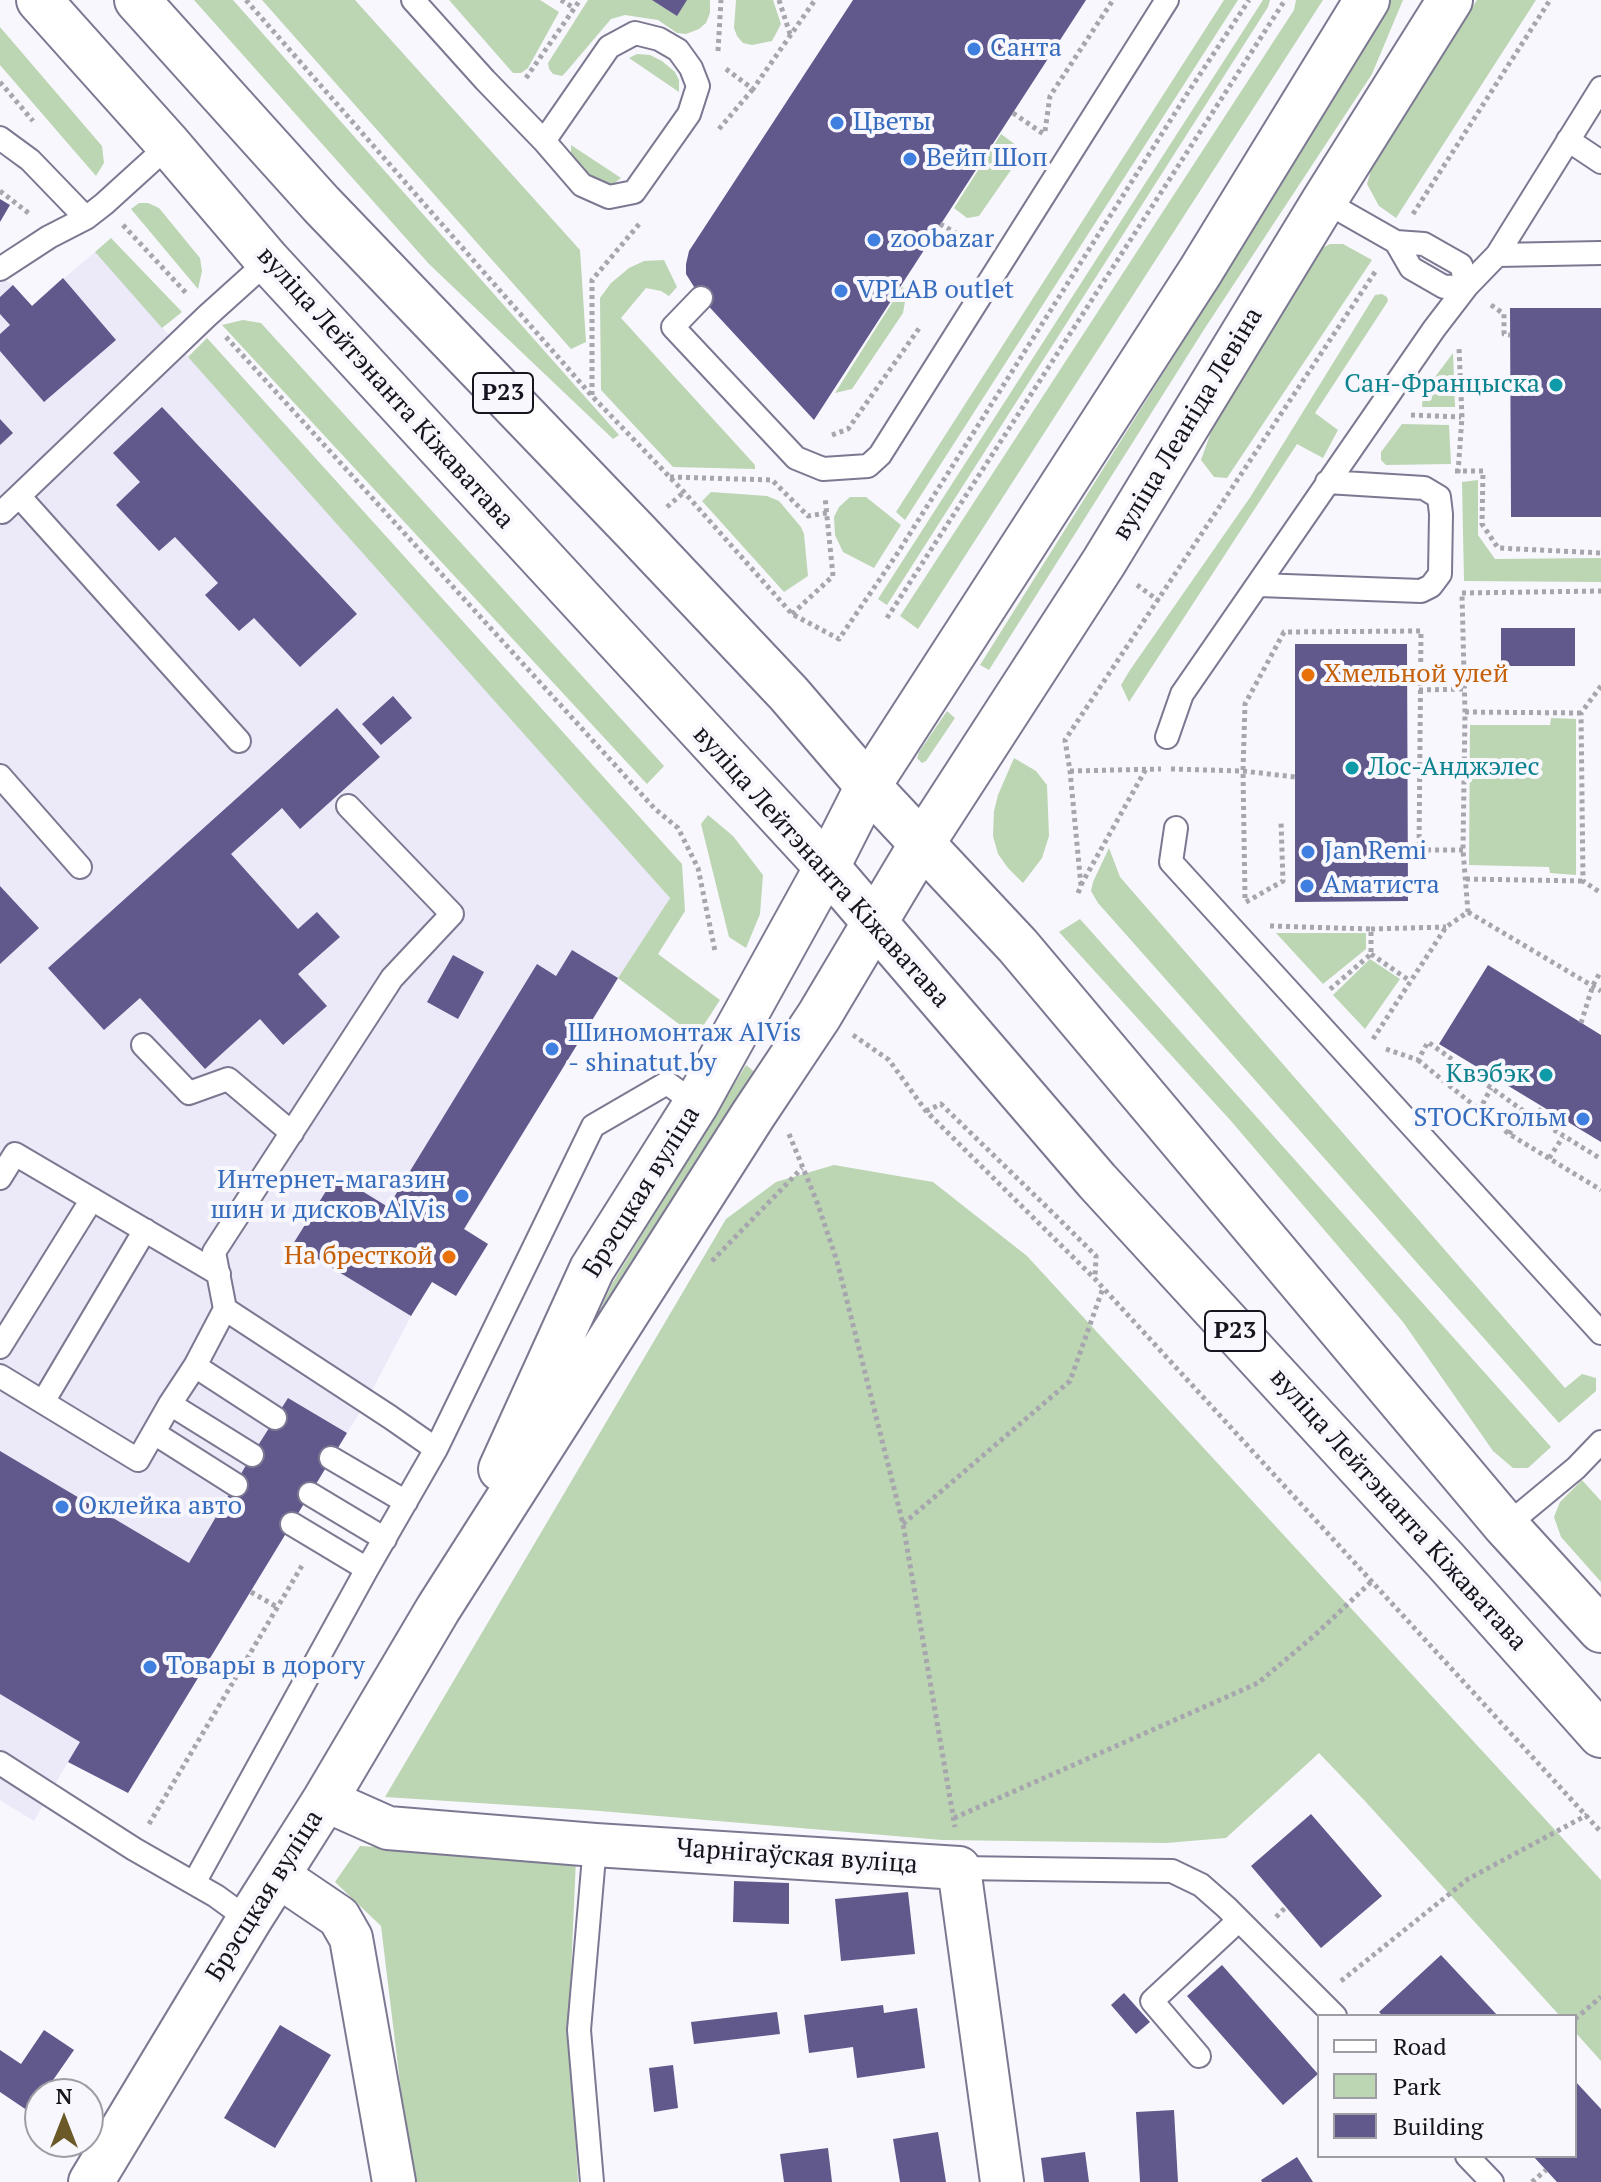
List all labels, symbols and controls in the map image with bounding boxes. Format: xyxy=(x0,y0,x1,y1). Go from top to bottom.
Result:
place label: Санта xyxy=(990,33,1062,65)
marker: Санта xyxy=(965,40,983,58)
place label: Цветы xyxy=(853,107,931,139)
marker: Цветы xyxy=(828,114,846,132)
place label: Вейп Шоп xyxy=(926,143,1048,175)
marker: Вейп Шоп xyxy=(901,150,919,168)
place label: zoobazar xyxy=(890,224,994,256)
marker: zoobazar xyxy=(865,231,883,249)
street label: вуліца Лейтэнанта Кіжаватава xyxy=(250,241,520,535)
place label: VPLAB outlet xyxy=(857,275,1014,307)
marker: VPLAB outlet xyxy=(832,282,850,300)
street label: вуліца Леаніда Левіна xyxy=(1106,302,1270,546)
place label: Сан-Францыска xyxy=(1344,369,1540,401)
road number: Р23 xyxy=(473,373,533,413)
marker: Сан-Францыска xyxy=(1547,376,1565,394)
place label: Хмельной улей xyxy=(1324,659,1509,691)
marker: Хмельной улей xyxy=(1299,666,1317,684)
street label: вуліца Лейтэнанта Кіжаватава xyxy=(686,720,956,1014)
place label: Лос-Анджэлес xyxy=(1368,752,1540,784)
marker: Лос-Анджэлес xyxy=(1343,759,1361,777)
place label: Jan Remi xyxy=(1324,836,1427,868)
marker: Jan Remi xyxy=(1299,843,1317,861)
place label: Аматиста xyxy=(1323,870,1440,902)
marker: Аматиста xyxy=(1298,877,1316,895)
place label: Шиномонтаж AlVis - shinatut.by xyxy=(568,1018,801,1080)
marker: Шиномонтаж AlVis - shinatut.by xyxy=(543,1040,561,1058)
place label: Квэбэк xyxy=(1446,1059,1530,1091)
marker: Квэбэк xyxy=(1537,1066,1555,1084)
street label: Брэсцкая вуліца xyxy=(577,1101,707,1283)
place label: STOCKгольм xyxy=(1413,1103,1567,1135)
marker: STOCKгольм xyxy=(1574,1110,1592,1128)
place label: Интернет-магазин шин и дисков AlVis xyxy=(210,1165,446,1226)
marker: Интернет-магазин шин и дисков AlVis xyxy=(453,1187,471,1205)
place label: На бресткой xyxy=(284,1241,433,1273)
marker: На бресткой xyxy=(440,1248,458,1266)
road number: Р23 xyxy=(1205,1311,1265,1351)
street label: вуліца Лейтэнанта Кіжаватава xyxy=(1263,1363,1533,1657)
place label: Оклейка авто xyxy=(78,1491,242,1523)
marker: Оклейка авто xyxy=(53,1498,71,1516)
place label: Товары в дорогу xyxy=(166,1651,365,1683)
marker: Товары в дорогу xyxy=(141,1658,159,1676)
street label: Брэсцкая вуліца xyxy=(200,1805,330,1987)
street label: Чарнігаўская вуліца xyxy=(675,1833,919,1881)
legend xyxy=(1317,2014,1577,2158)
text: Road xyxy=(1393,2030,1447,2062)
text: Park xyxy=(1393,2070,1441,2102)
north arrow xyxy=(24,2078,104,2158)
text: N xyxy=(56,2081,72,2110)
text: Building xyxy=(1393,2110,1483,2142)

